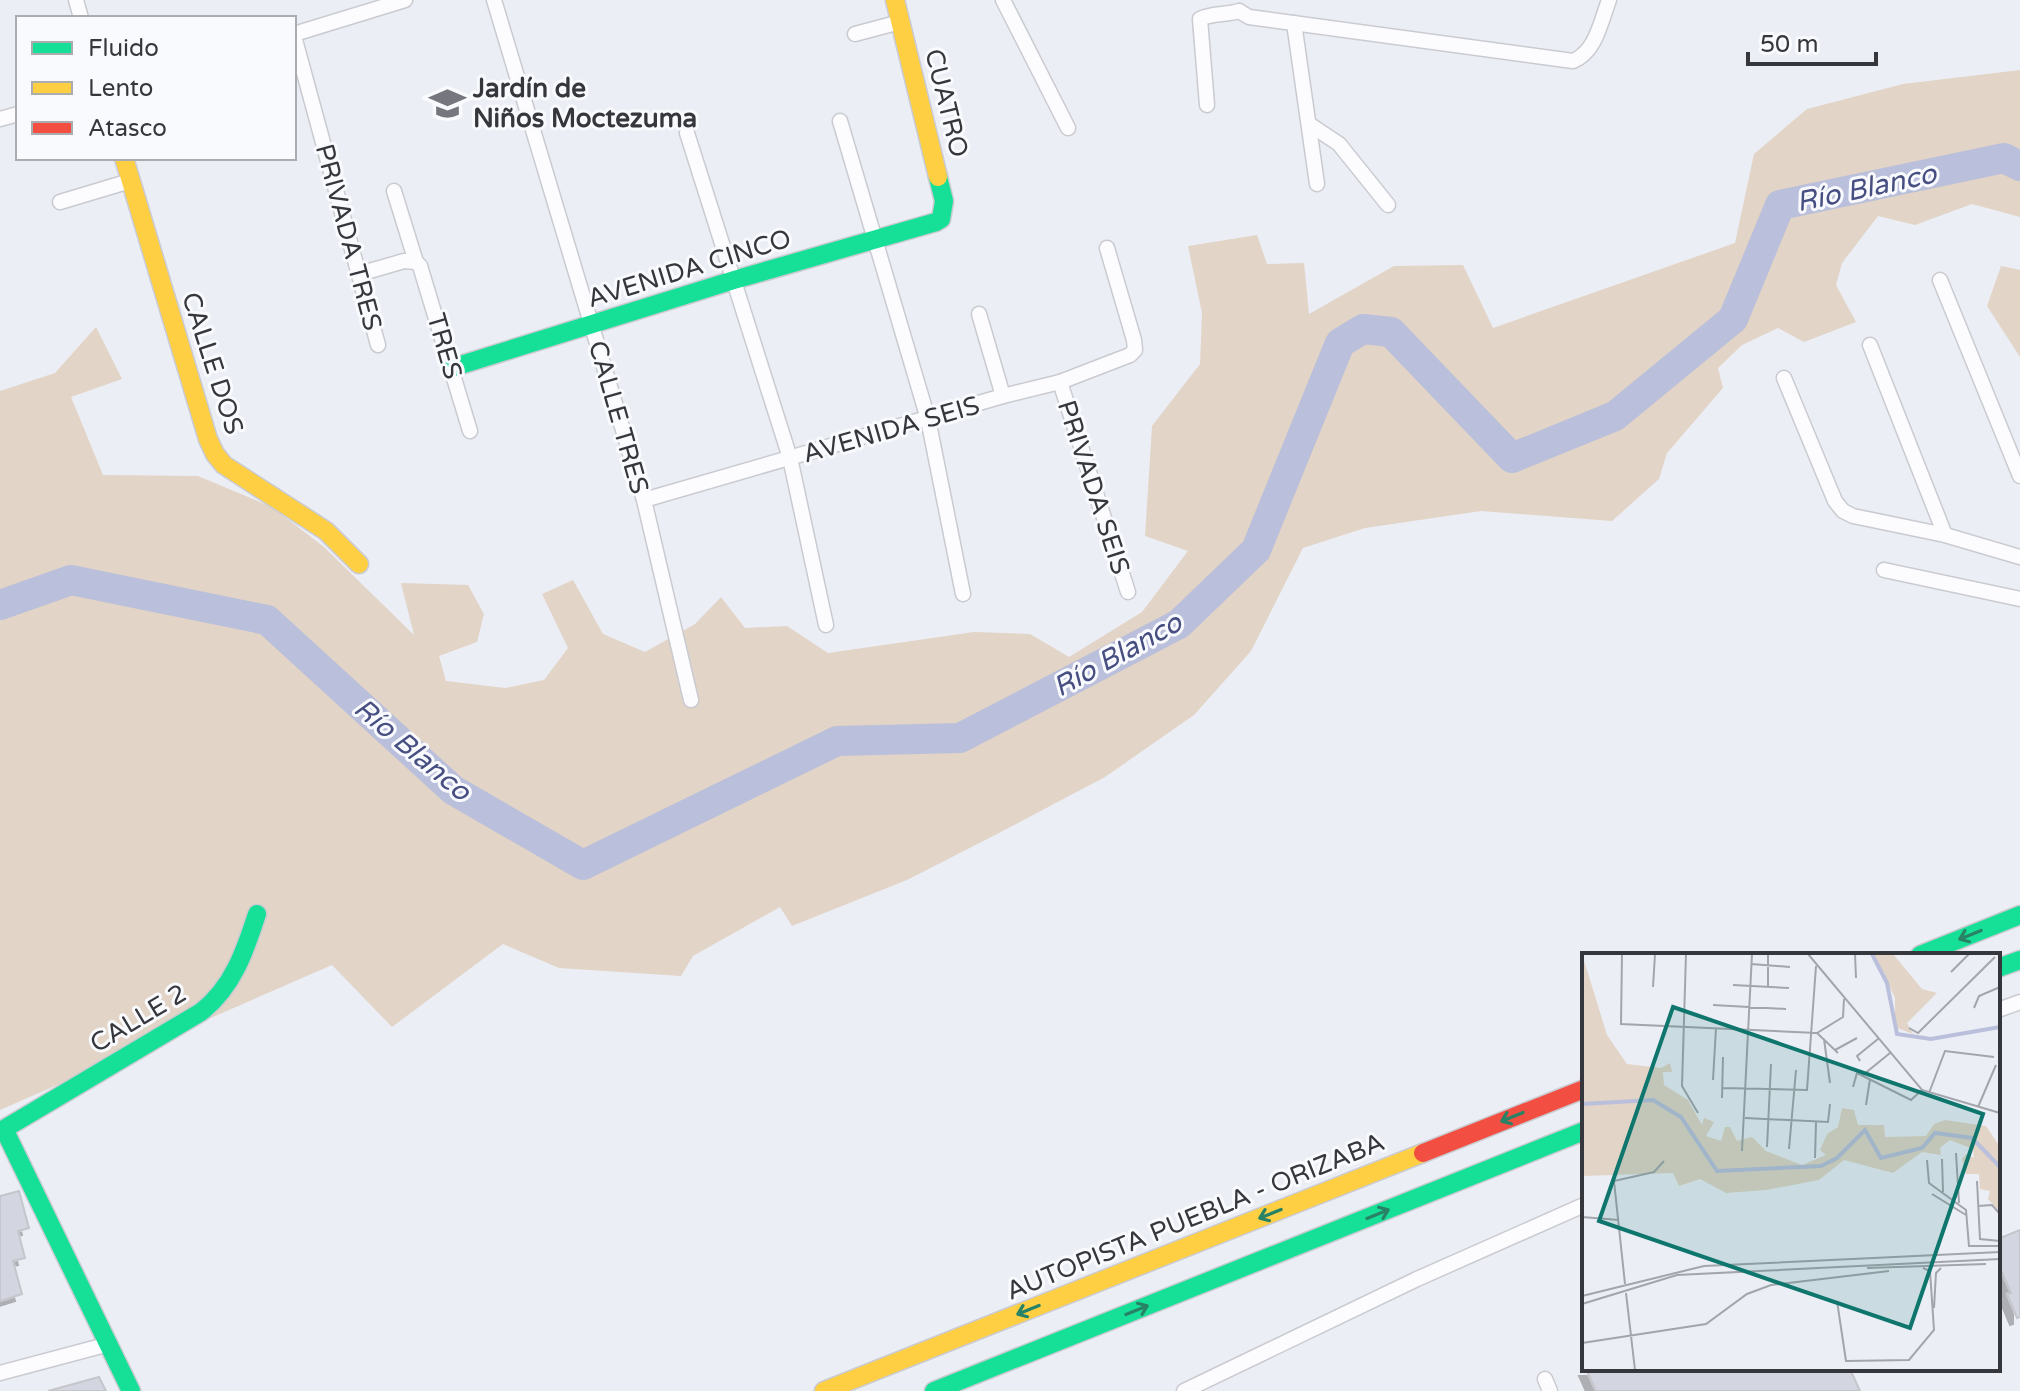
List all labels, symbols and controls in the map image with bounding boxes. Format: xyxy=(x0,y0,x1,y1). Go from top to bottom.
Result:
legend xyxy=(16,16,296,160)
scale bar xyxy=(1748,16,1876,66)
text: 50 m xyxy=(1760,30,1818,59)
text: Fluido xyxy=(88,34,159,63)
street label: CUATRO xyxy=(918,46,975,160)
place label: Jardín de Niños Moctezuma xyxy=(472,73,697,134)
text: Lento xyxy=(88,74,153,103)
school or university icon: Jardín de Niños Moctezuma xyxy=(428,84,466,122)
text: Atasco xyxy=(88,114,167,143)
street label: PRIVADA TRES xyxy=(309,140,388,334)
water label: Río Blanco xyxy=(1793,156,1941,219)
street label: AVENIDA CINCO xyxy=(583,223,795,314)
street label: CALLE DOS xyxy=(175,288,250,438)
street label: TRES xyxy=(420,310,469,383)
street label: CALLE TRES xyxy=(582,337,655,497)
street label: AVENIDA SEIS xyxy=(799,389,983,470)
street label: PRIVADA SEIS xyxy=(1051,396,1136,578)
water label: Río Blanco xyxy=(1047,605,1190,704)
water label: Río Blanco xyxy=(347,691,479,810)
one-way arrow xyxy=(1958,929,1983,943)
inset map xyxy=(1582,953,2000,1371)
street label: CALLE 2 xyxy=(84,978,192,1059)
one-way arrow xyxy=(1500,1111,1525,1126)
street label: AUTOPISTA PUEBLA - ORIZABA xyxy=(1001,1126,1389,1307)
one-way arrow xyxy=(1365,1205,1390,1220)
one-way arrow xyxy=(1258,1207,1283,1222)
one-way arrow xyxy=(1124,1302,1149,1316)
one-way arrow xyxy=(1016,1304,1041,1318)

